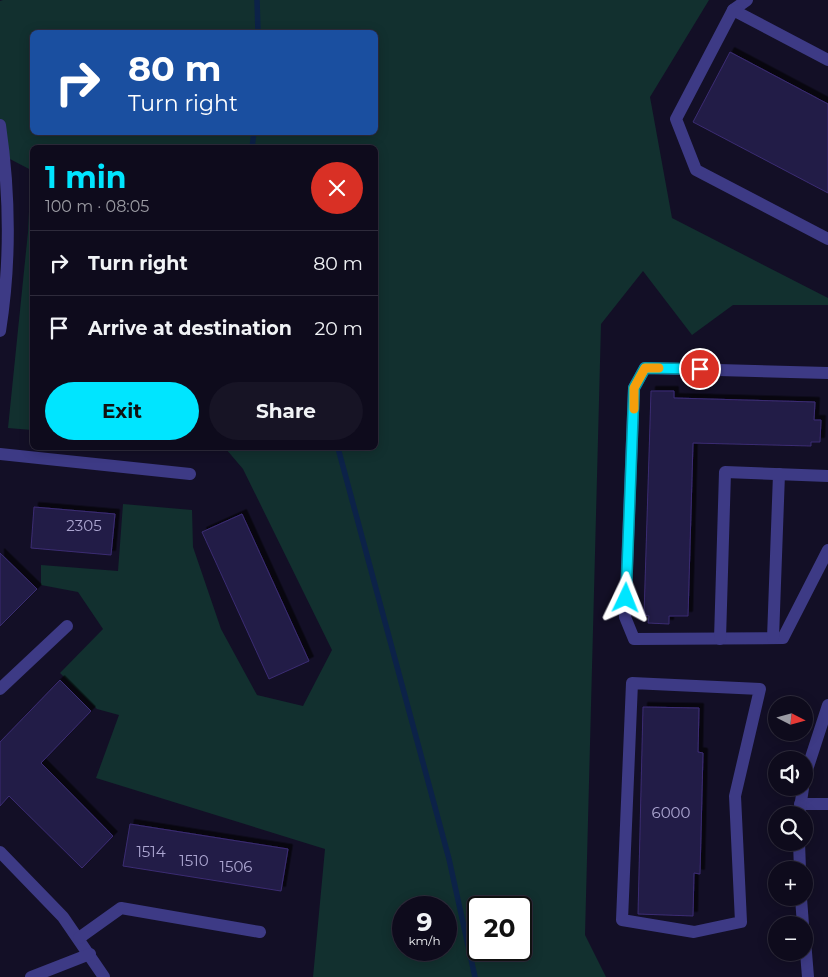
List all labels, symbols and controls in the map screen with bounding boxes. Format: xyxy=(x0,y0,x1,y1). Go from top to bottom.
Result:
text: 80 m xyxy=(128,47,222,90)
icon: right xyxy=(45,50,110,115)
text: Turn right xyxy=(128,90,238,117)
text: 1 min xyxy=(45,159,126,196)
button: close xyxy=(311,162,363,214)
text: 100 m · 08:05 xyxy=(45,197,149,216)
icon: right xyxy=(45,249,73,277)
text: Turn right xyxy=(88,252,188,275)
text: 80 m xyxy=(313,252,363,275)
icon: arrive xyxy=(45,314,73,342)
text: Arrive at destination xyxy=(88,317,292,340)
text: 20 m xyxy=(315,317,363,340)
pin xyxy=(679,348,721,390)
icon: arrive xyxy=(686,355,714,383)
button: Exit xyxy=(45,382,199,440)
button: Share xyxy=(209,382,363,440)
house number: 2305 xyxy=(66,516,102,535)
position arrow xyxy=(599,571,651,623)
north arrow xyxy=(768,696,812,741)
map controls xyxy=(768,696,813,961)
button: sound xyxy=(768,751,813,796)
house number: 6000 xyxy=(652,803,691,822)
button: search xyxy=(768,806,813,851)
house number: 1514 xyxy=(136,842,166,861)
house number: 1510 xyxy=(179,851,209,870)
house number: 1506 xyxy=(220,857,252,876)
button: + xyxy=(768,861,813,906)
speed limit sign: 20 xyxy=(467,896,532,961)
text: 9 xyxy=(417,907,432,937)
button: − xyxy=(768,916,813,961)
text: km/h xyxy=(408,933,441,948)

